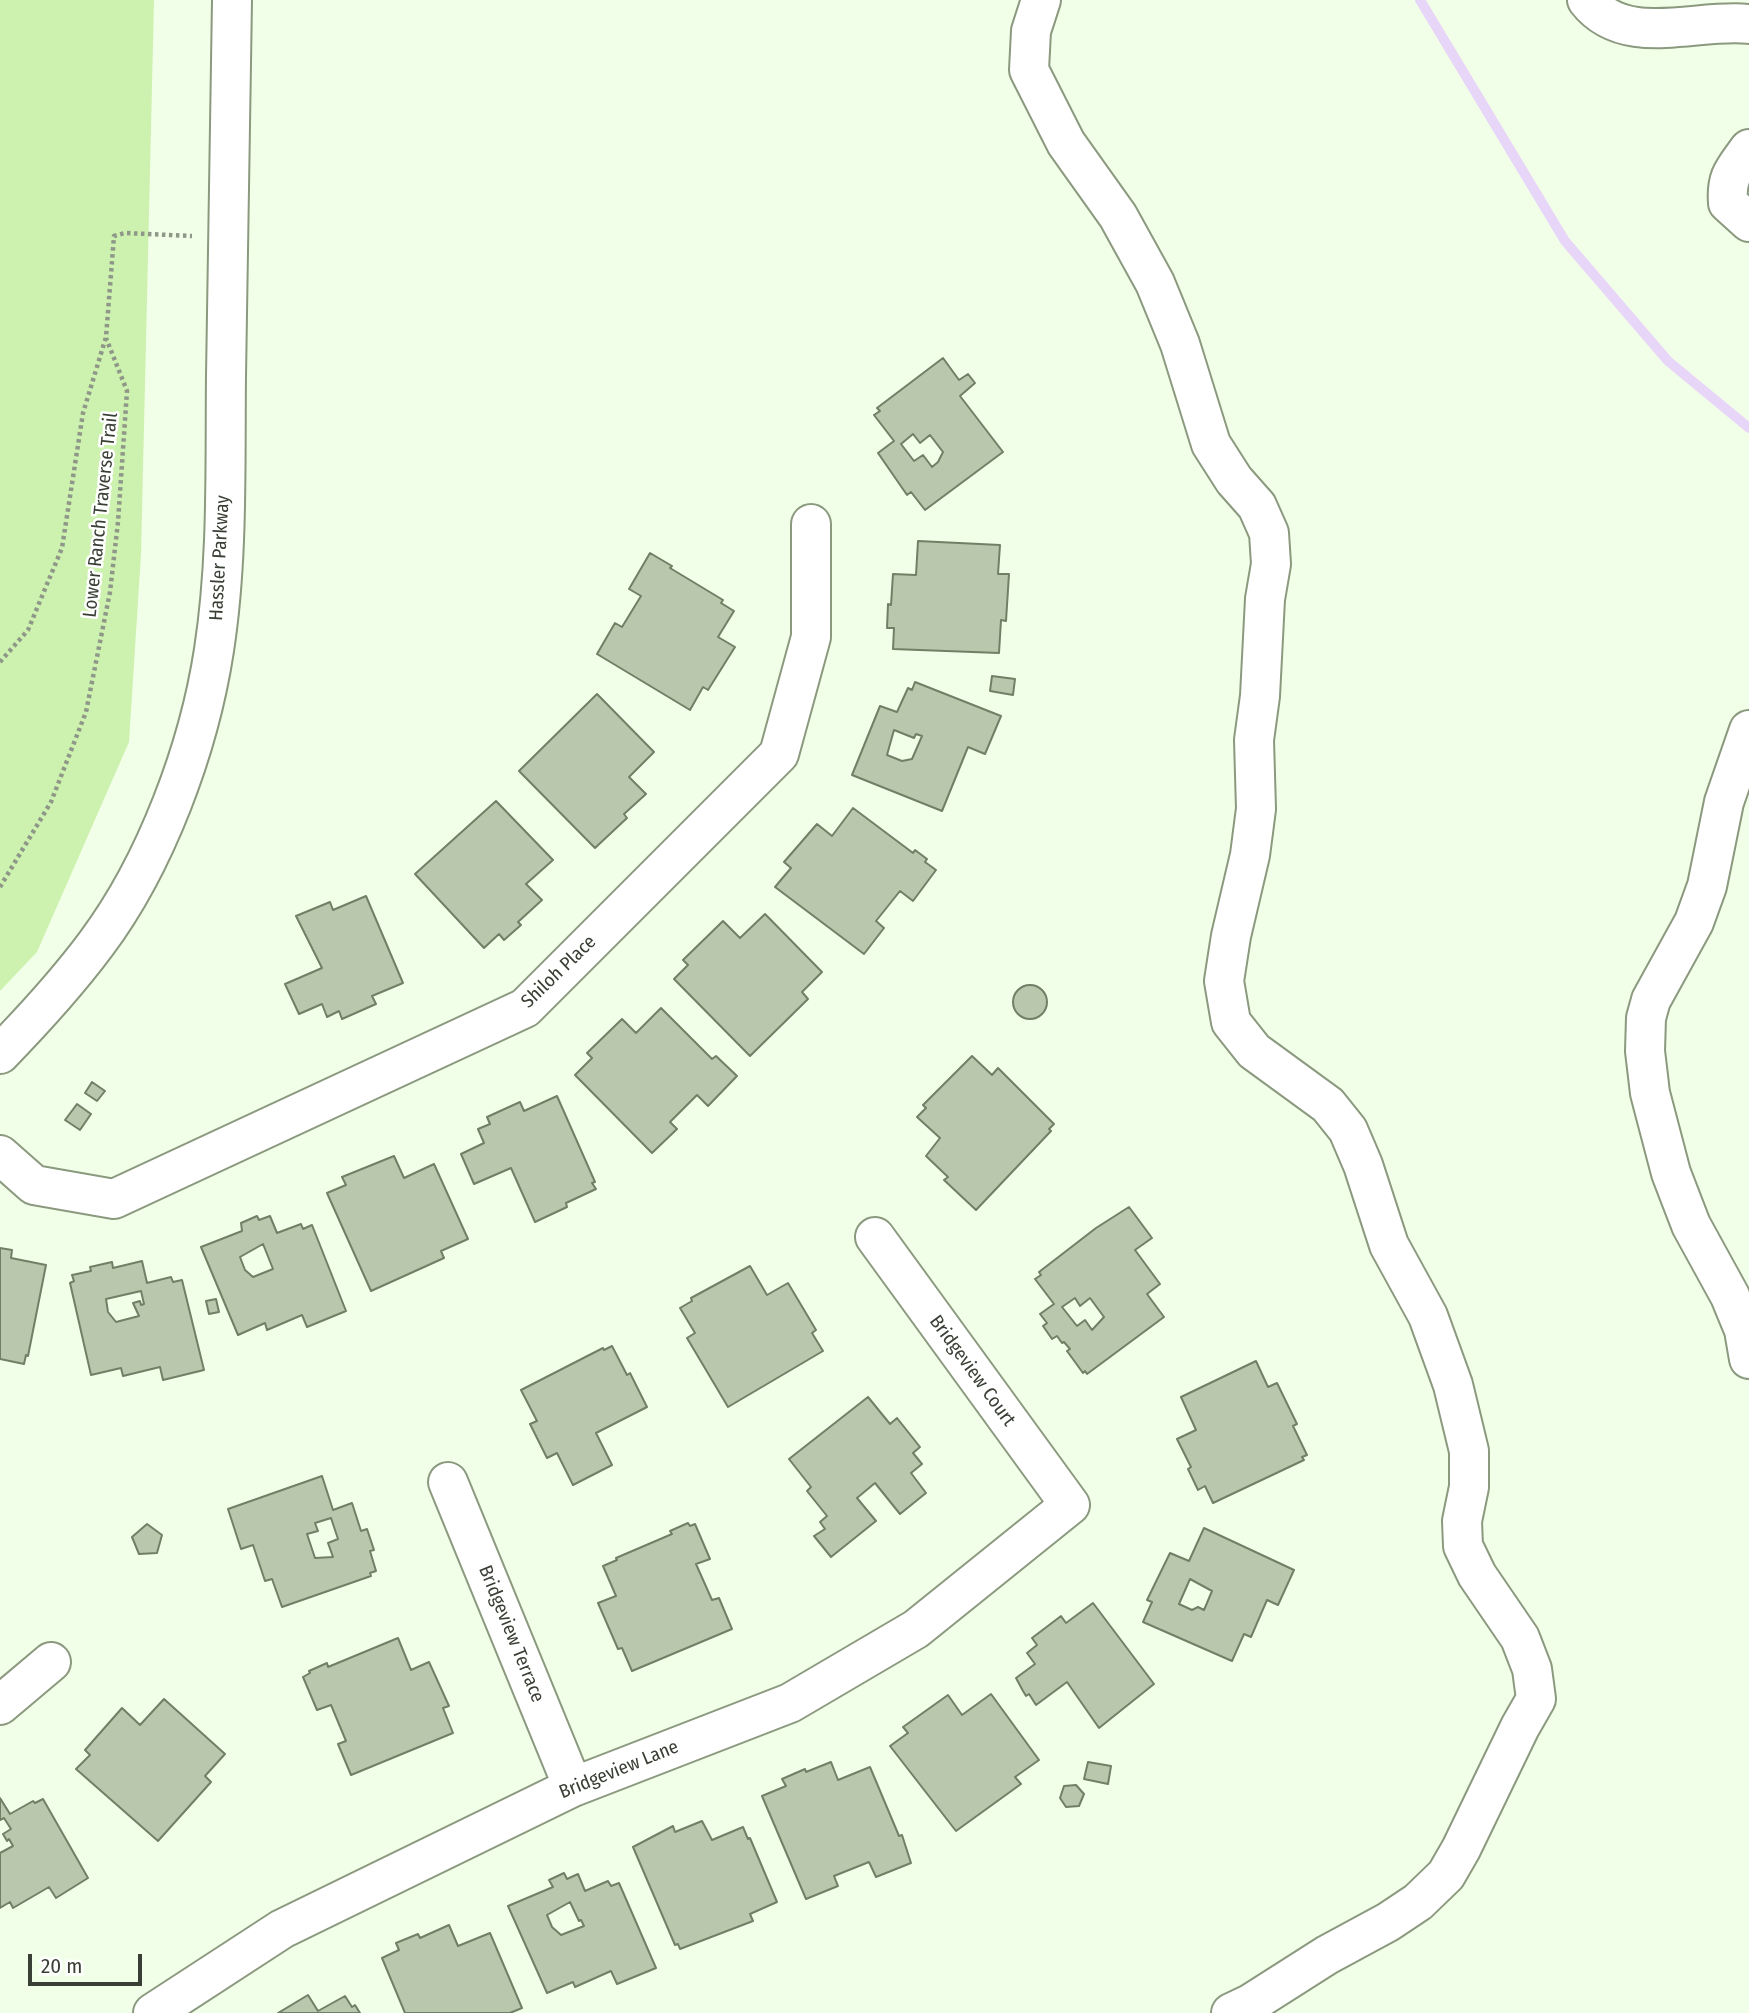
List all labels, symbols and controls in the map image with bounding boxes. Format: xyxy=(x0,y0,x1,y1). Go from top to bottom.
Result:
street label: Lower Ranch Traverse Trail xyxy=(79,411,123,619)
street label: Hassler Parkway xyxy=(205,495,235,621)
street label: Shiloh Place xyxy=(517,931,601,1013)
street label: Bridgeview Court xyxy=(924,1311,1020,1431)
street label: Bridgeview Terrace xyxy=(473,1562,549,1706)
street label: Bridgeview Lane xyxy=(556,1736,682,1804)
scale bar xyxy=(32,1940,145,1984)
text: 20 m xyxy=(41,1953,82,1979)

